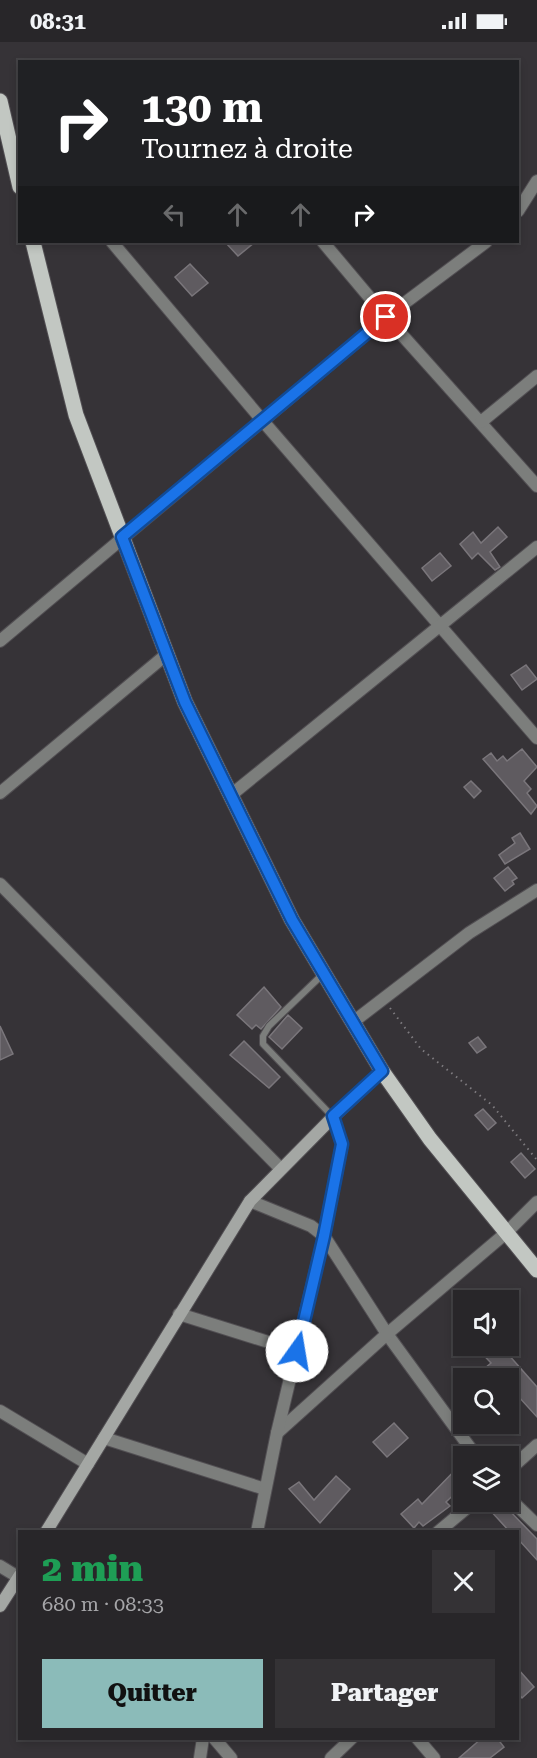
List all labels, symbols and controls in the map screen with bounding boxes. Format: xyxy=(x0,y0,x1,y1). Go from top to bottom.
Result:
text: 08:31 xyxy=(30,9,86,34)
text: 130 m xyxy=(141,83,263,132)
icon: right xyxy=(42,84,120,162)
text: Tournez à droite xyxy=(141,133,353,165)
icon: left xyxy=(158,198,191,231)
icon: ahead xyxy=(221,198,254,231)
icon: ahead xyxy=(284,198,317,231)
icon: right xyxy=(347,198,380,231)
pin xyxy=(360,291,411,342)
icon: arrive xyxy=(369,300,402,333)
map controls xyxy=(453,1290,519,1512)
button: sound xyxy=(453,1290,519,1356)
position arrow xyxy=(265,1319,329,1383)
button: search xyxy=(453,1368,519,1434)
button: layers xyxy=(453,1446,519,1512)
text: 2 min xyxy=(42,1548,143,1590)
button: close xyxy=(432,1550,495,1613)
text: 680 m · 08:33 xyxy=(42,1592,164,1616)
button: Quitter xyxy=(42,1659,263,1728)
button: Partager xyxy=(275,1659,495,1728)

